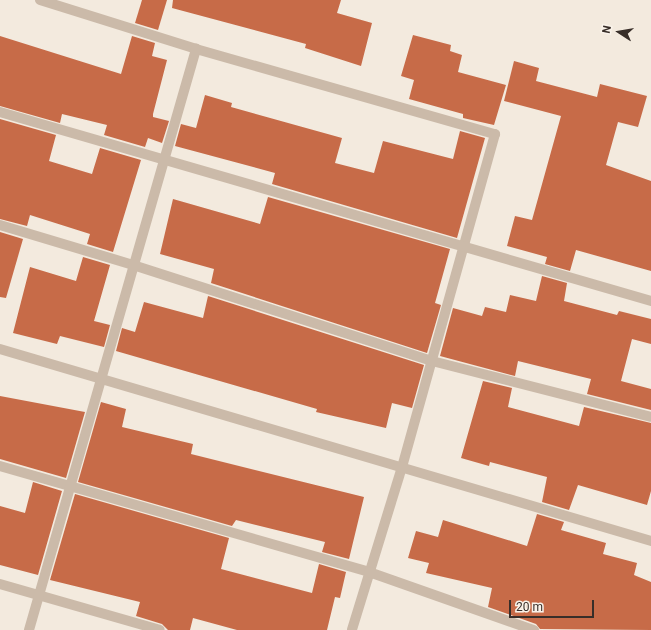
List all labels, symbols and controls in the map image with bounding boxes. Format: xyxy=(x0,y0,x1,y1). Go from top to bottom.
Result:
north arrow xyxy=(599,12,639,52)
text: N xyxy=(600,24,614,35)
scale bar xyxy=(511,592,596,618)
text: 20 m xyxy=(516,600,543,614)

